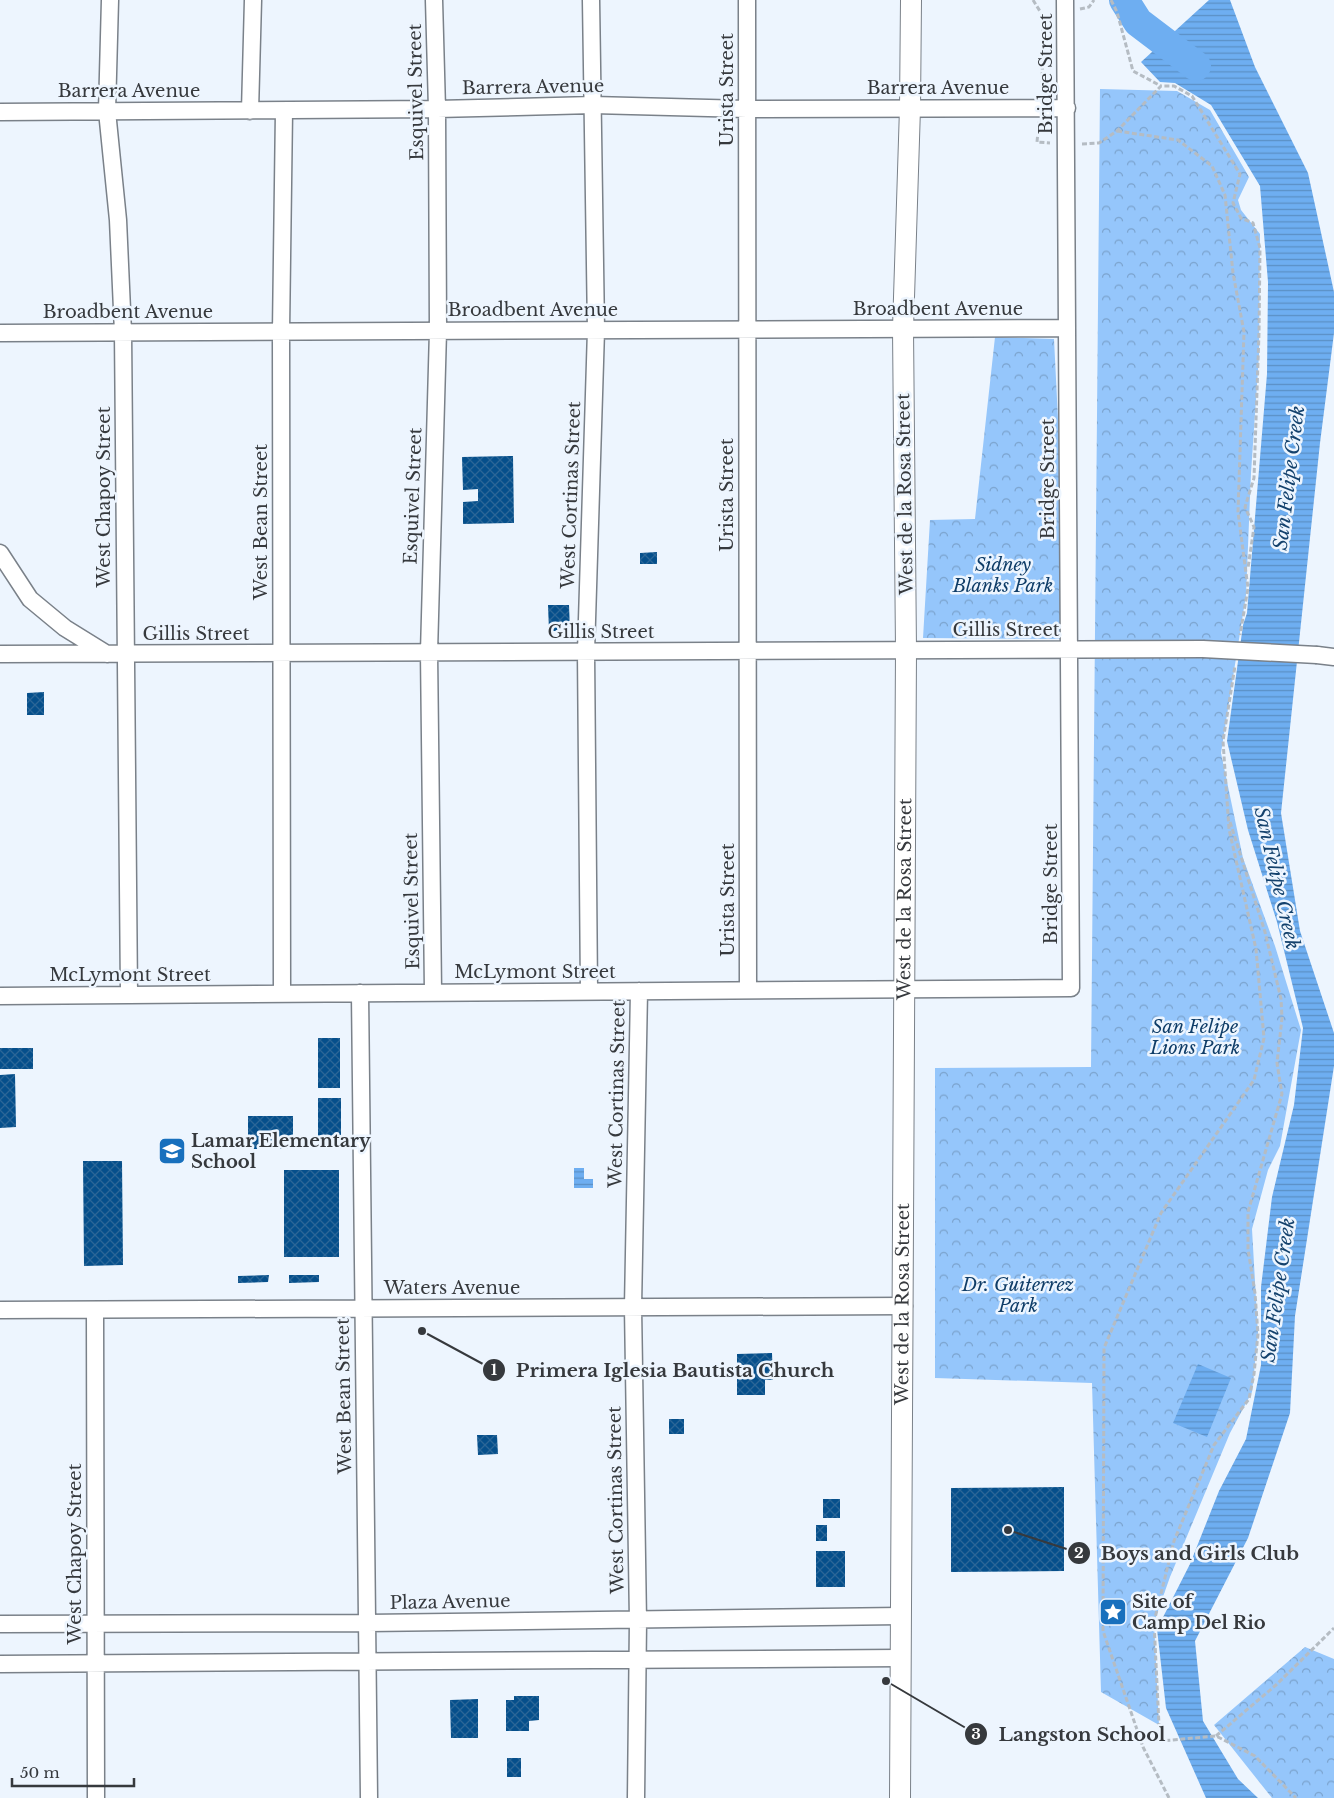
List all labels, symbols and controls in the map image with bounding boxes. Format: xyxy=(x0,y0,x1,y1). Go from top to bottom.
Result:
street label: Bridge Street xyxy=(1035,13,1057,135)
street label: Esquivel Street xyxy=(404,23,428,161)
street label: Urista Street xyxy=(716,33,738,147)
street label: Barrera Avenue xyxy=(462,75,604,99)
street label: Barrera Avenue xyxy=(867,77,1009,99)
street label: Barrera Avenue xyxy=(58,80,200,102)
street label: Broadbent Avenue xyxy=(853,298,1023,320)
street label: Broadbent Avenue xyxy=(448,299,618,321)
street label: Broadbent Avenue xyxy=(43,301,213,323)
street label: West de la Rosa Street xyxy=(892,393,918,596)
street label: West Cortinas Street xyxy=(557,401,585,590)
water label: San Felipe Creek xyxy=(1269,404,1309,552)
street label: West Chapoy Street xyxy=(93,406,115,588)
street label: Bridge Street xyxy=(1037,418,1059,540)
street label: Esquivel Street xyxy=(400,427,426,565)
street label: Urista Street xyxy=(716,438,738,552)
street label: West Bean Street xyxy=(250,444,272,601)
park label: Sidney Blanks Park xyxy=(952,554,1053,597)
street label: Gillis Street xyxy=(952,619,1060,641)
street label: Gillis Street xyxy=(547,621,655,643)
street label: Gillis Street xyxy=(142,623,250,645)
street label: West de la Rosa Street xyxy=(893,798,916,1001)
water label: San Felipe Creek xyxy=(1249,804,1305,952)
street label: Bridge Street xyxy=(1040,823,1062,945)
street label: Esquivel Street xyxy=(400,832,424,970)
street label: Urista Street xyxy=(717,843,739,957)
street label: McLymont Street xyxy=(454,961,616,983)
street label: McLymont Street xyxy=(49,964,211,986)
street label: West Cortinas Street xyxy=(604,1000,630,1189)
park label: San Felipe Lions Park xyxy=(1149,1016,1240,1059)
place label: Lamar Elementary School xyxy=(191,1130,371,1173)
school or university icon: Lamar Elementary School xyxy=(157,1136,187,1166)
street label: West de la Rosa Street xyxy=(891,1203,914,1406)
water label: San Felipe Creek xyxy=(1256,1216,1300,1364)
park label: Dr. Guiterrez Park xyxy=(961,1274,1074,1317)
street label: Waters Avenue xyxy=(383,1277,520,1299)
street label: West Bean Street xyxy=(332,1318,356,1475)
callout: Primera Iglesia Bautista Church xyxy=(481,1353,844,1387)
text: Primera Iglesia Bautista Church xyxy=(516,1359,835,1382)
text: 1 xyxy=(491,1360,498,1379)
street label: West Cortinas Street xyxy=(603,1406,629,1595)
street label: West Chapoy Street xyxy=(64,1463,86,1645)
callout: Boys and Girls Club xyxy=(1066,1536,1309,1570)
text: Boys and Girls Club xyxy=(1101,1542,1299,1565)
text: 2 xyxy=(1074,1543,1084,1562)
street label: Plaza Avenue xyxy=(389,1590,511,1614)
place label: Site of Camp Del Rio xyxy=(1132,1591,1266,1634)
place icon: Site of Camp Del Rio xyxy=(1098,1597,1128,1627)
callout: Langston School xyxy=(964,1717,1176,1751)
text: Langston School xyxy=(999,1723,1166,1746)
text: 3 xyxy=(971,1724,981,1743)
scale bar xyxy=(12,1756,135,1788)
text: 50 m xyxy=(20,1763,60,1782)

